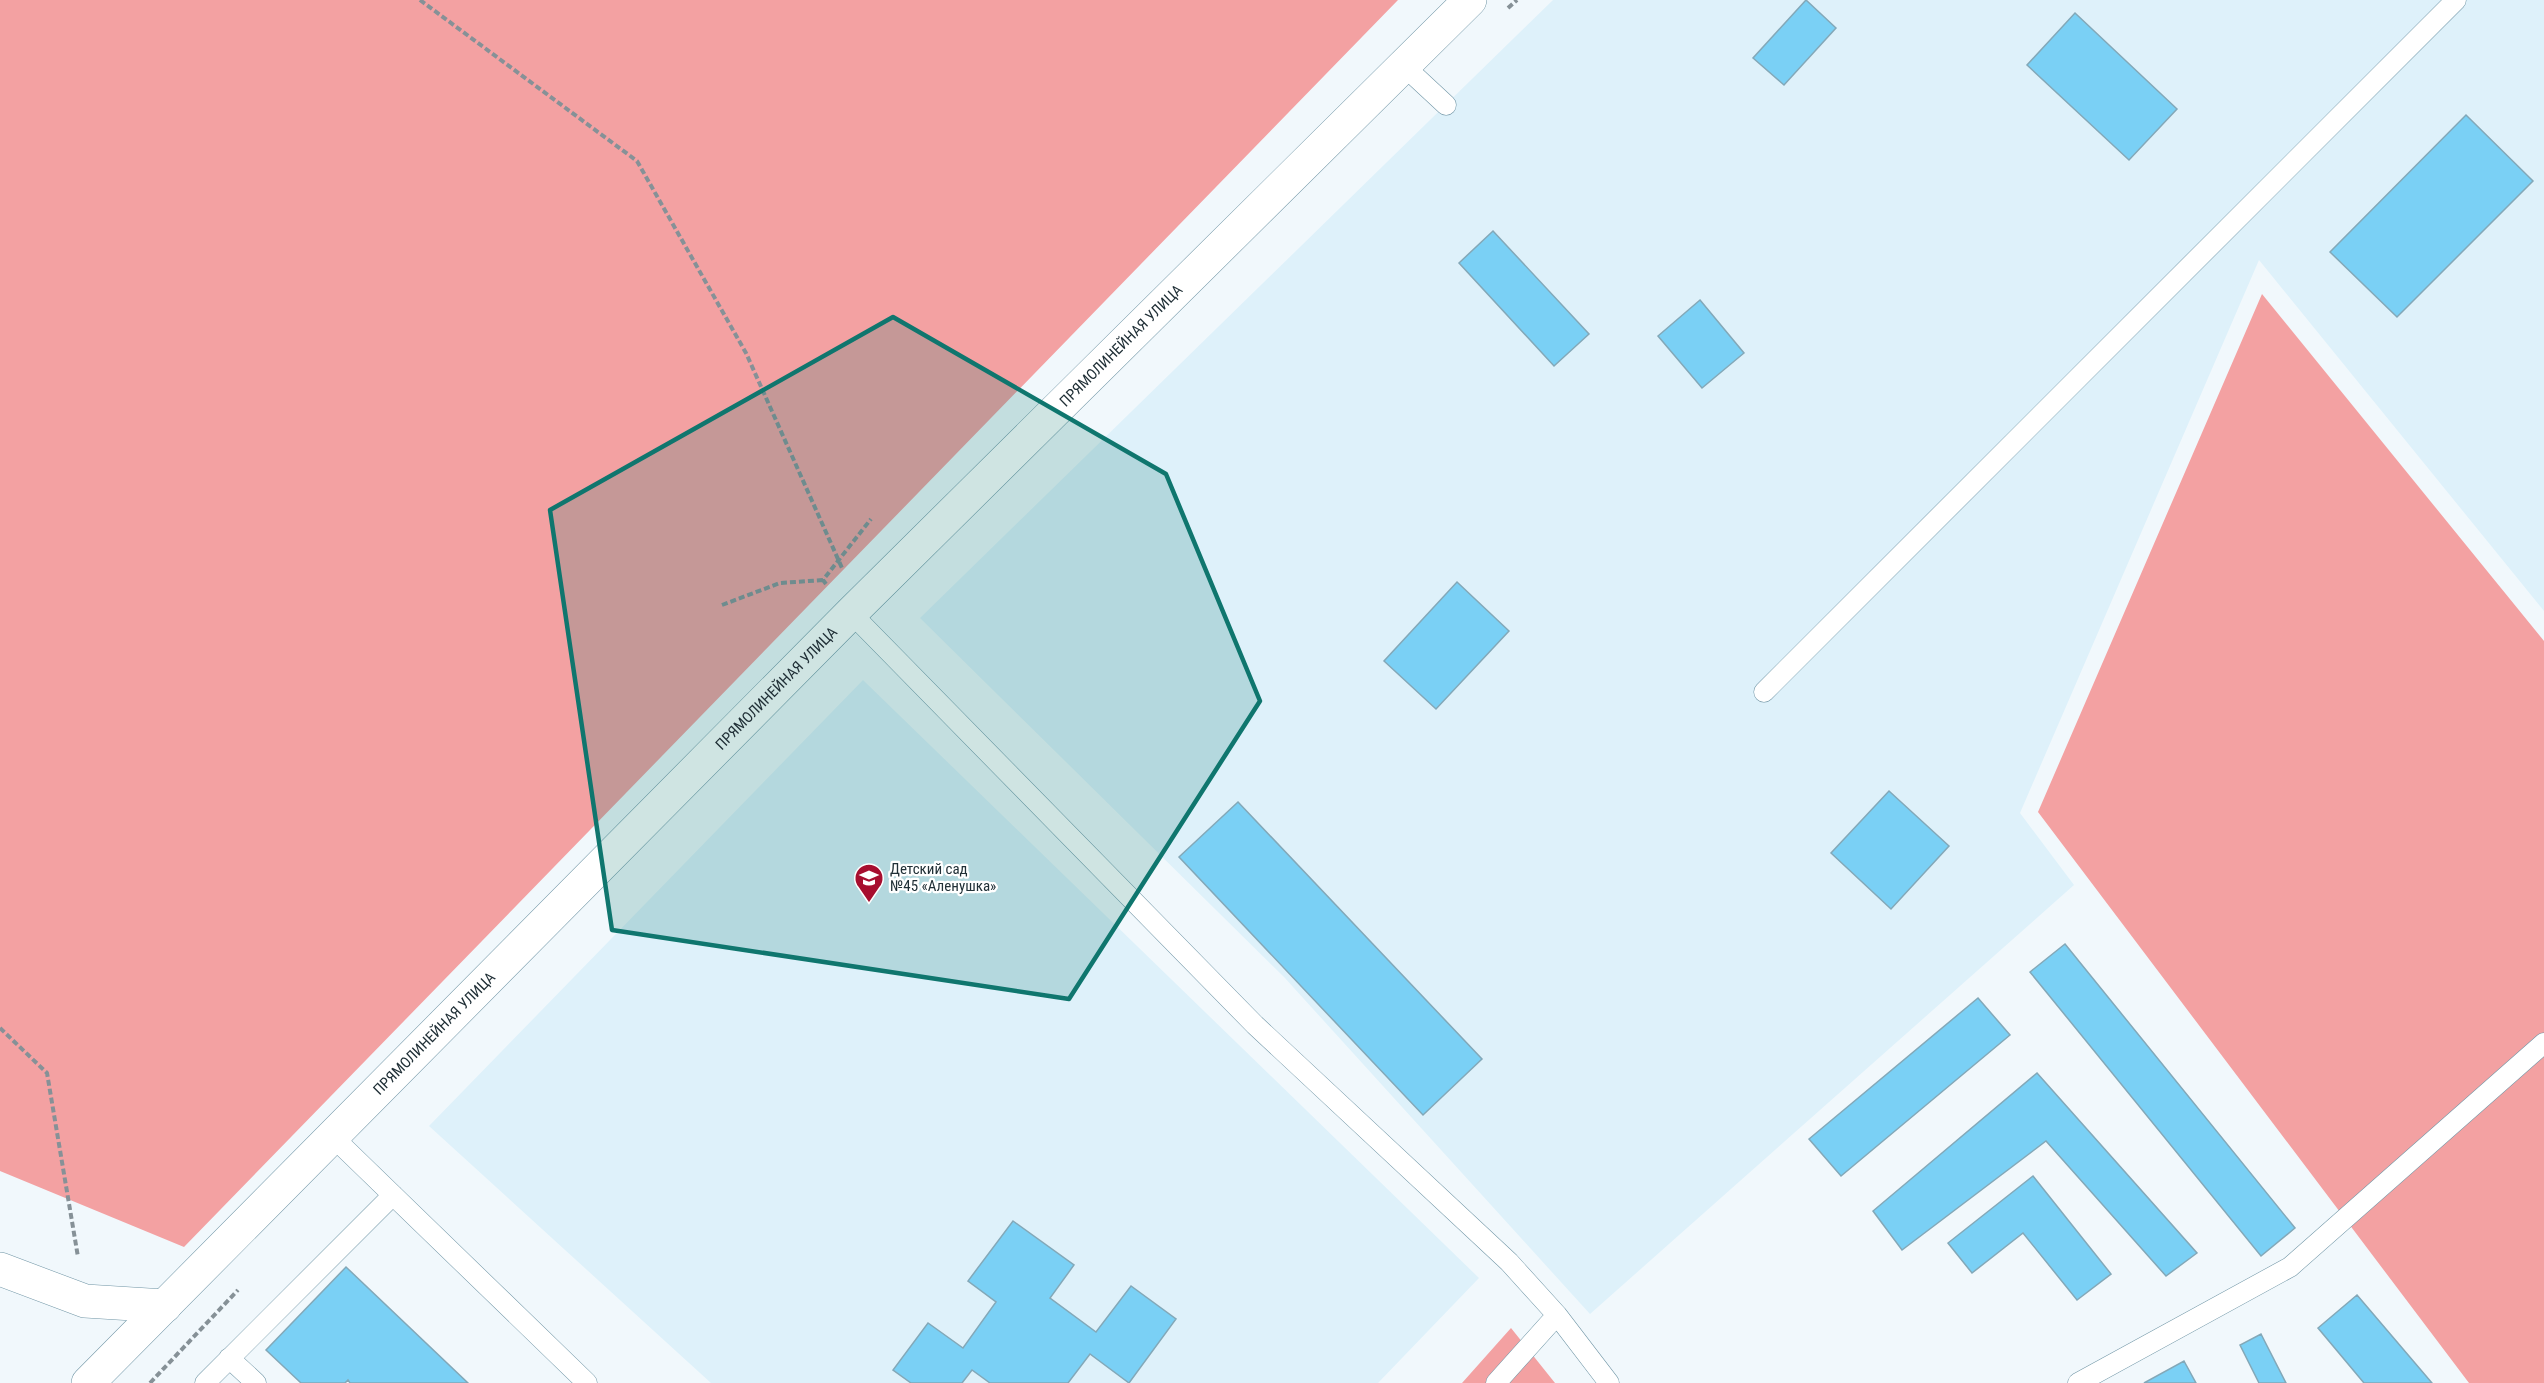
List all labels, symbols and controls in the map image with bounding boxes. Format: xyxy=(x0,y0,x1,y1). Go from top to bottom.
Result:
street label: ПРЯМОЛИНЕЙНАЯ УЛИЦА xyxy=(1056,281,1186,410)
street label: ПРЯМОЛИНЕЙНАЯ УЛИЦА xyxy=(712,623,841,753)
place label: Детский сад №45 «Аленушка» xyxy=(890,860,996,895)
school or university icon: Детский сад №45 «Аленушка» xyxy=(853,862,885,904)
street label: ПРЯМОЛИНЕЙНАЯ УЛИЦА xyxy=(370,968,499,1099)

